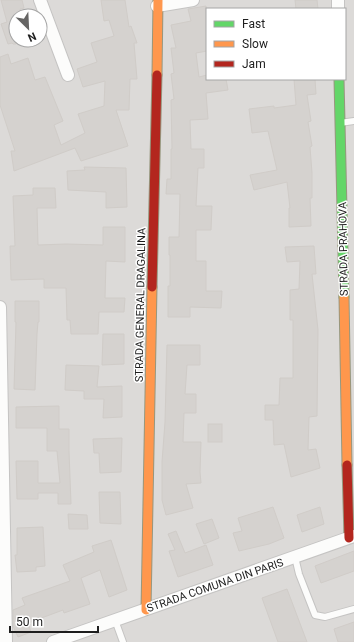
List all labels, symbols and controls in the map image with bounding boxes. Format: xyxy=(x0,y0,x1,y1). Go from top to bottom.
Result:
north arrow xyxy=(8,8,48,48)
legend xyxy=(206,8,346,80)
text: Fast xyxy=(242,17,265,31)
text: N xyxy=(25,29,38,44)
text: Slow xyxy=(242,37,268,51)
text: Jam xyxy=(242,57,266,71)
street label: STRADA PRAHOVA xyxy=(336,201,351,296)
street label: STRADA GENERAL DRAGALINA xyxy=(133,227,148,382)
street label: STRADA COMUNA DIN PARIS xyxy=(145,556,286,615)
scale bar xyxy=(10,608,98,634)
text: 50 m xyxy=(16,615,43,629)

